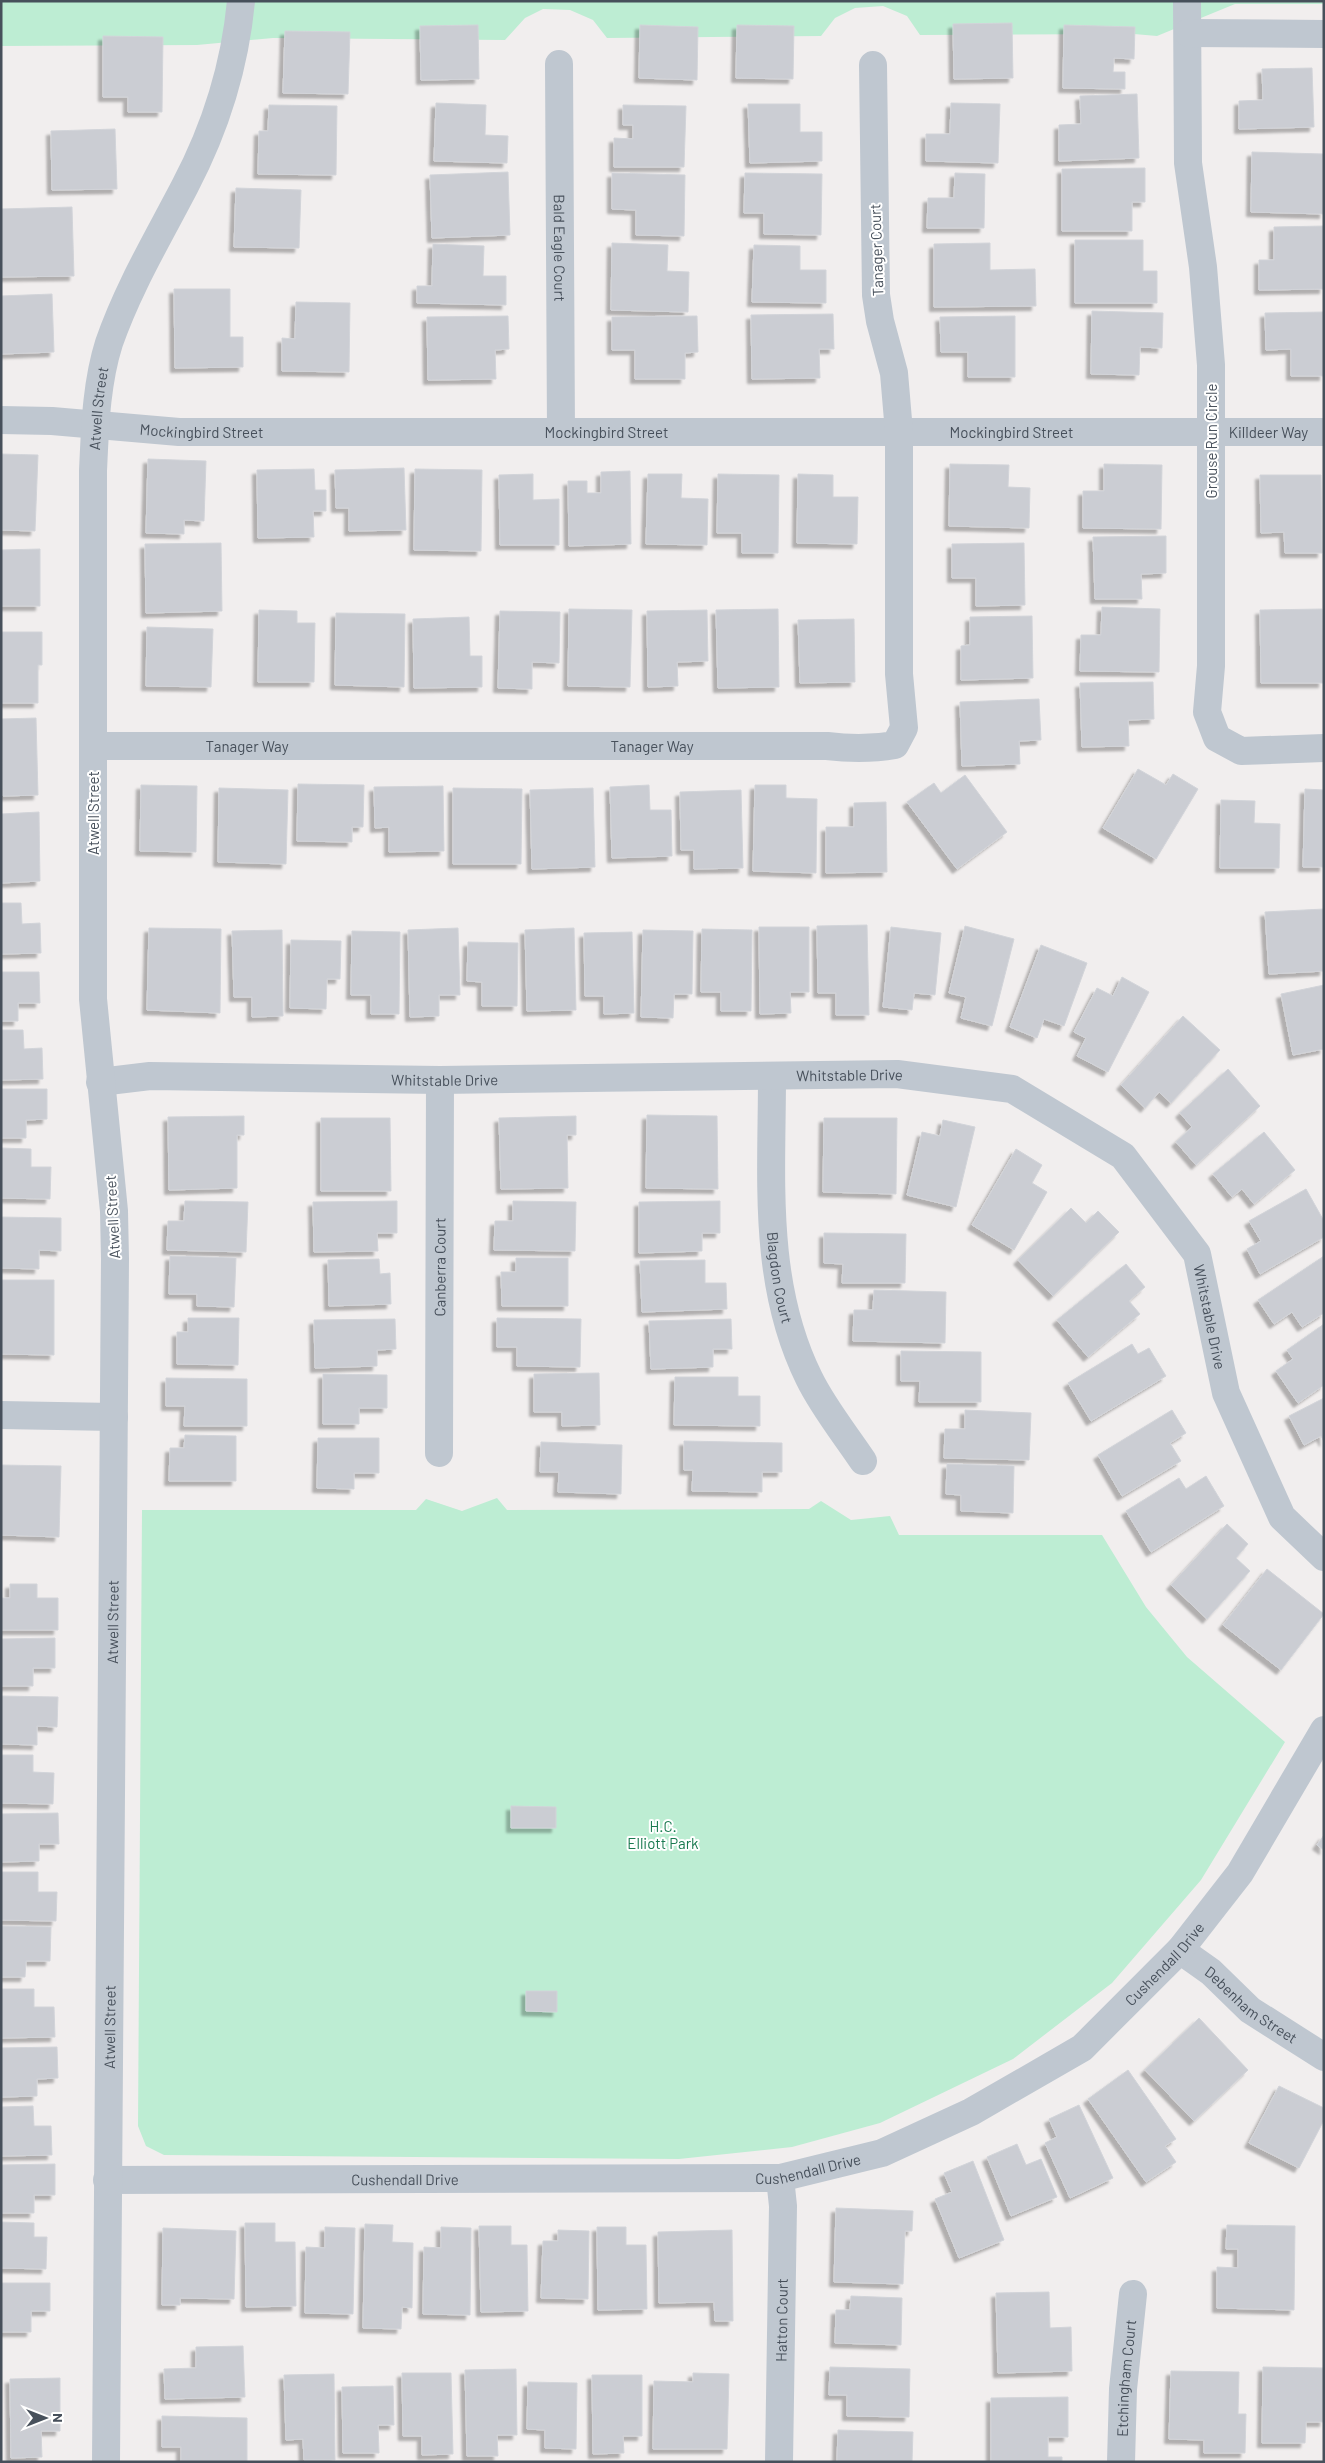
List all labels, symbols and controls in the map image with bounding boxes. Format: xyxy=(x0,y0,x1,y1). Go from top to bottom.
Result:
street label: Bald Eagle Court xyxy=(551,194,569,302)
street label: Tanager Court xyxy=(865,203,887,297)
street label: Atwell Street xyxy=(85,365,112,451)
street label: Grouse Run Circle xyxy=(1202,384,1220,498)
street label: Mockingbird Street xyxy=(139,420,263,441)
street label: Mockingbird Street xyxy=(545,423,668,441)
street label: Mockingbird Street xyxy=(950,423,1073,441)
street label: Killdeer Way xyxy=(1229,423,1308,441)
street label: Tanager Way xyxy=(205,737,289,755)
street label: Tanager Way xyxy=(610,737,694,755)
street label: Atwell Street xyxy=(84,771,102,855)
street label: Whitstable Drive xyxy=(796,1065,904,1084)
street label: Whitstable Drive xyxy=(391,1070,498,1089)
street label: Atwell Street xyxy=(101,1175,123,1259)
street label: Canberra Court xyxy=(430,1218,449,1316)
street label: Blagdon Court xyxy=(764,1231,797,1325)
street label: Whitstable Drive xyxy=(1190,1263,1230,1371)
street label: Atwell Street xyxy=(103,1580,122,1664)
park label: H.C. Elliott Park xyxy=(627,1817,699,1852)
street label: Cushendall Drive xyxy=(1121,1918,1207,2009)
street label: Debenham Street xyxy=(1202,1962,1301,2047)
street label: Atwell Street xyxy=(100,1985,119,2069)
street label: Cushendall Drive xyxy=(755,2150,863,2187)
street label: Cushendall Drive xyxy=(351,2170,459,2188)
street label: Hatton Court xyxy=(772,2278,791,2362)
street label: Etchingham Court xyxy=(1113,2319,1139,2437)
north arrow xyxy=(20,2393,70,2443)
text: N xyxy=(50,2413,67,2423)

